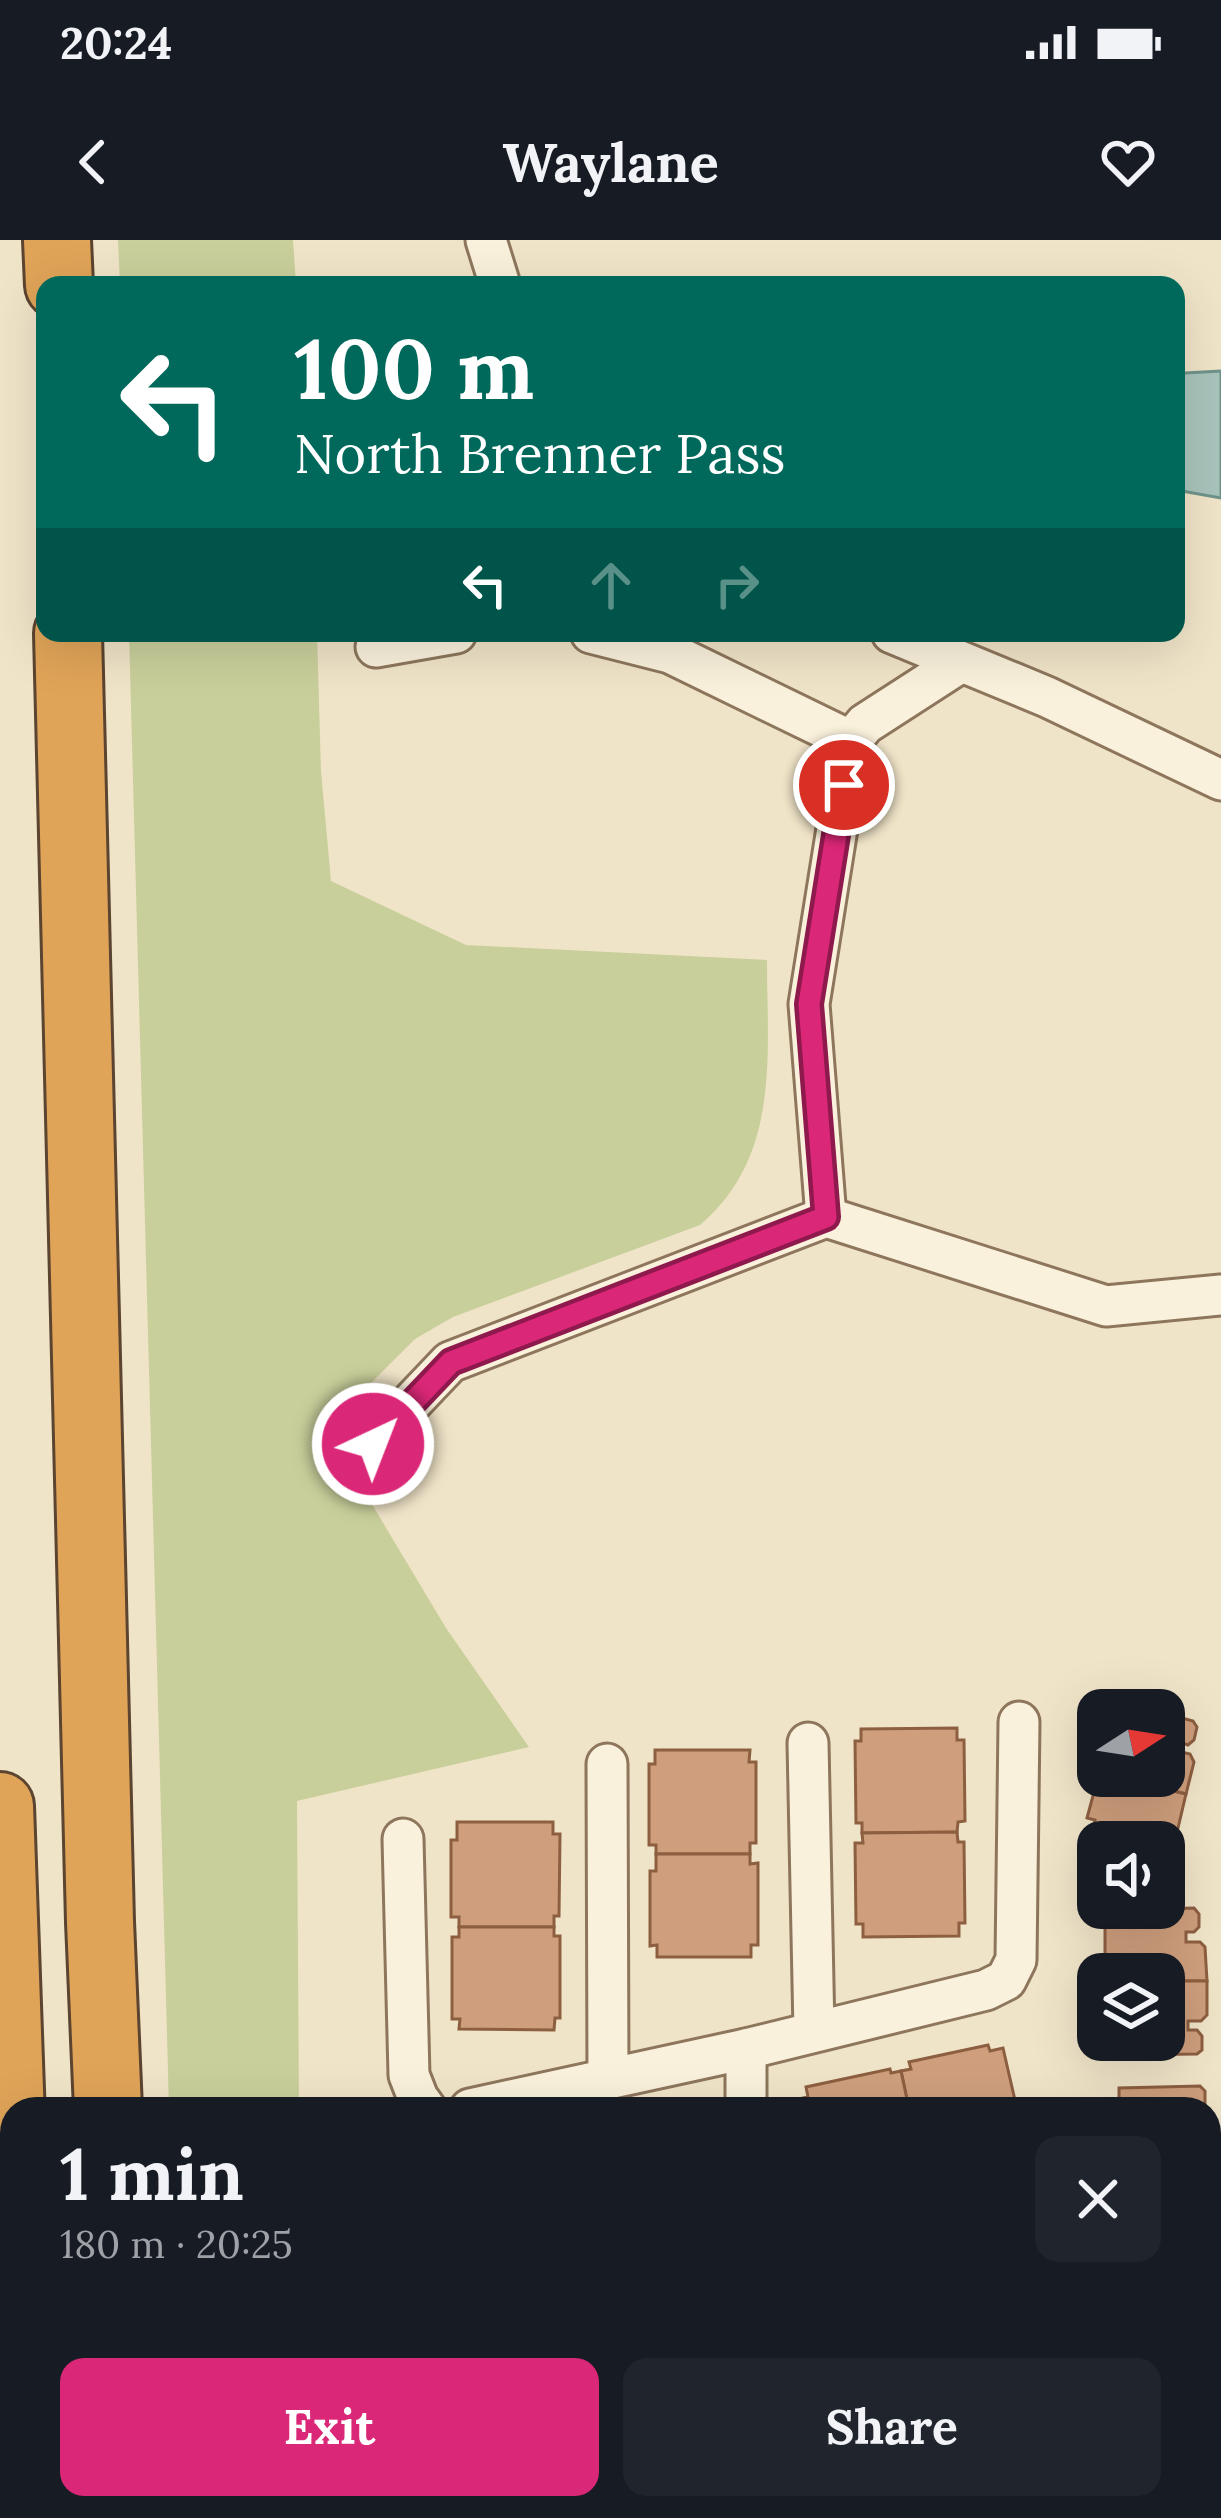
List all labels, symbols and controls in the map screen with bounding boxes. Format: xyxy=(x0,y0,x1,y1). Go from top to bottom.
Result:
text: 20:24 xyxy=(60,14,172,71)
text: Waylane xyxy=(502,128,719,197)
icon: back xyxy=(60,129,126,195)
icon: heart xyxy=(1095,129,1161,195)
text: 100 m xyxy=(294,314,534,422)
icon: left xyxy=(96,324,252,480)
text: North Brenner Pass xyxy=(294,419,785,488)
icon: left xyxy=(452,552,518,618)
icon: ahead xyxy=(578,552,644,618)
icon: right xyxy=(704,552,770,618)
pin xyxy=(793,734,895,836)
icon: arrive xyxy=(811,752,877,818)
position arrow xyxy=(310,1381,436,1507)
north arrow xyxy=(1077,1689,1185,1797)
map controls xyxy=(1077,1689,1185,2061)
button: sound xyxy=(1077,1821,1185,1929)
button: layers xyxy=(1077,1953,1185,2061)
text: 1 min xyxy=(60,2128,244,2220)
button: close xyxy=(1035,2136,1161,2262)
text: 180 m · 20:25 xyxy=(60,2219,293,2269)
button: Exit xyxy=(60,2358,599,2496)
button: Share xyxy=(623,2358,1161,2496)

